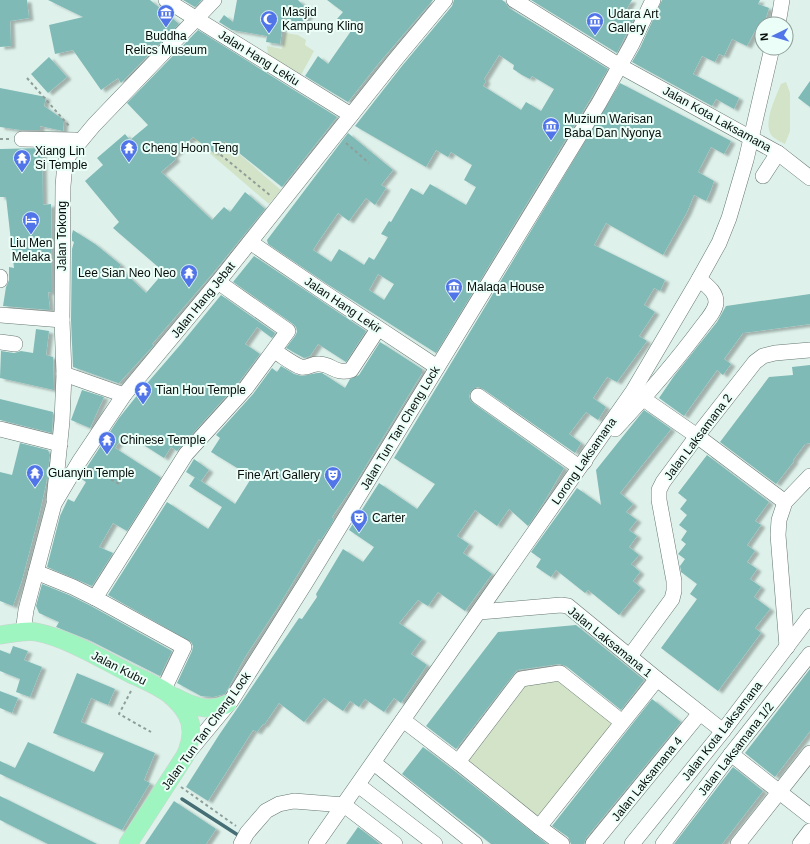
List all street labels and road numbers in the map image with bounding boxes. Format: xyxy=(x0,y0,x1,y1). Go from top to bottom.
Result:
street label: Jalan Hang Lekiu xyxy=(216,27,302,89)
street label: Jalan Kota Laksamana xyxy=(660,83,774,155)
street label: Jalan Tokong xyxy=(55,201,69,271)
street label: Jalan Hang Jebat xyxy=(168,259,238,341)
street label: Jalan Hang Lekir xyxy=(302,274,384,336)
street label: Jalan Tun Tan Cheng Lock xyxy=(357,363,443,492)
street label: Jalan Laksamana 2 xyxy=(661,391,735,483)
street label: Lorong Laksamana xyxy=(549,415,619,507)
street label: Jalan Laksamana 1 xyxy=(565,604,655,680)
street label: Jalan Kubu xyxy=(89,648,149,688)
street label: Jalan Tun Tan Cheng Lock xyxy=(159,669,254,793)
street label: Jalan Kota Laksamana xyxy=(679,678,765,783)
street label: Jalan Laksamana 1/2 xyxy=(695,699,777,798)
street label: Jalan Laksamana 4 xyxy=(609,734,685,824)

